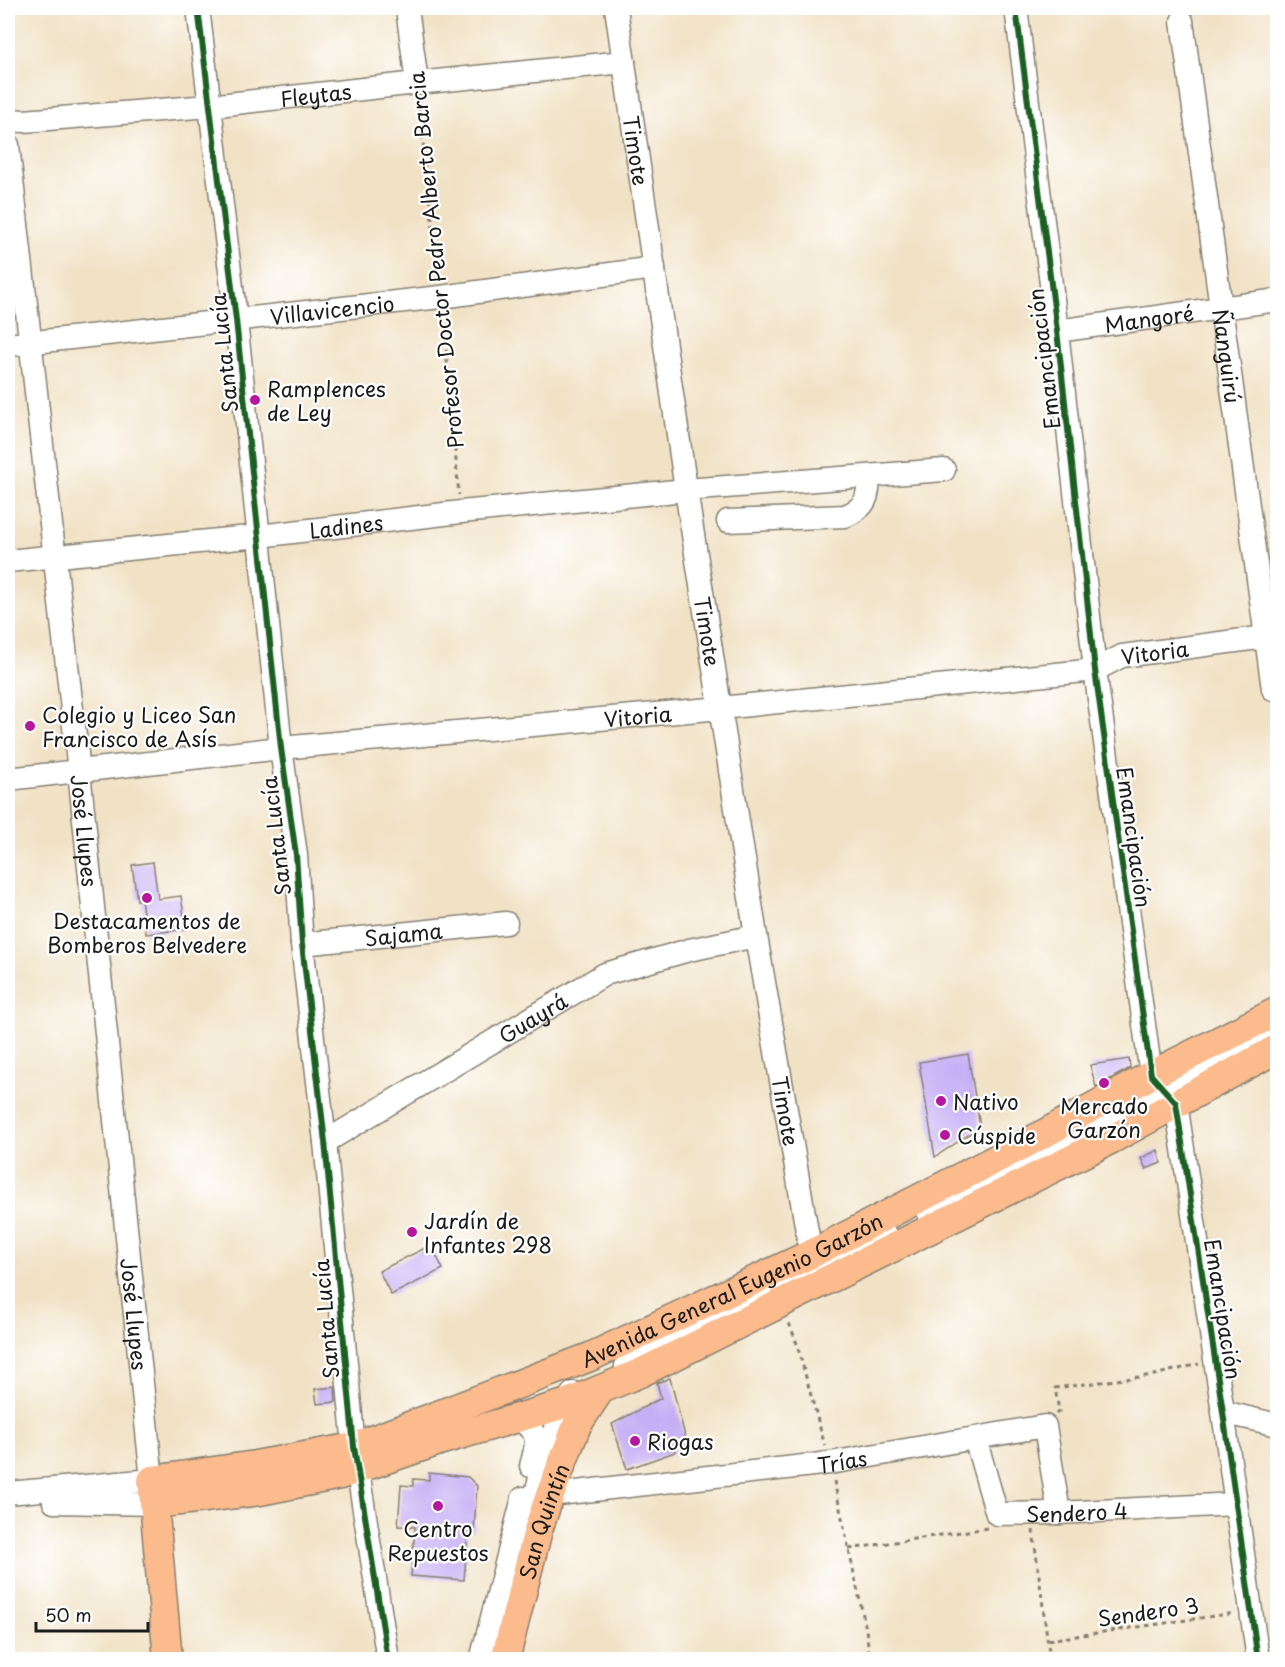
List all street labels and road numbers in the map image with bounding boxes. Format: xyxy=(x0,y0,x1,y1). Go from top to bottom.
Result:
street label: Profesor Doctor Pedro Alberto Barcia xyxy=(399,70,471,450)
street label: Fleytas xyxy=(279,74,353,114)
street label: Timote xyxy=(616,113,658,188)
street label: Villavicencio xyxy=(268,286,396,332)
street label: Emancipación xyxy=(1018,287,1068,431)
street label: Santa Lucía xyxy=(201,292,245,414)
street label: Mangoré xyxy=(1102,296,1196,340)
street label: Ñanguirú xyxy=(1205,307,1250,405)
street label: Ladines xyxy=(307,505,385,546)
street label: Timote xyxy=(687,594,729,668)
street label: Vitoria xyxy=(1119,631,1191,672)
street label: Vitoria xyxy=(603,696,674,735)
street label: Emancipación xyxy=(1109,765,1161,909)
street label: José Llupes xyxy=(63,773,107,888)
street label: Santa Lucía xyxy=(252,775,298,897)
street label: Sajama xyxy=(363,914,445,953)
street label: Guayrá xyxy=(492,984,573,1051)
street label: Timote xyxy=(765,1074,808,1148)
street label: Avenida General Eugenio Garzón xyxy=(577,1204,888,1375)
street label: Emancipación xyxy=(1197,1236,1251,1382)
street label: José Llupes xyxy=(113,1256,157,1372)
street label: Santa Lucía xyxy=(304,1258,346,1380)
street label: Trías xyxy=(815,1441,869,1480)
street label: San Quintín xyxy=(510,1458,577,1583)
street label: Sendero 4 xyxy=(1026,1494,1129,1530)
street label: Sendero 3 xyxy=(1095,1588,1201,1634)

